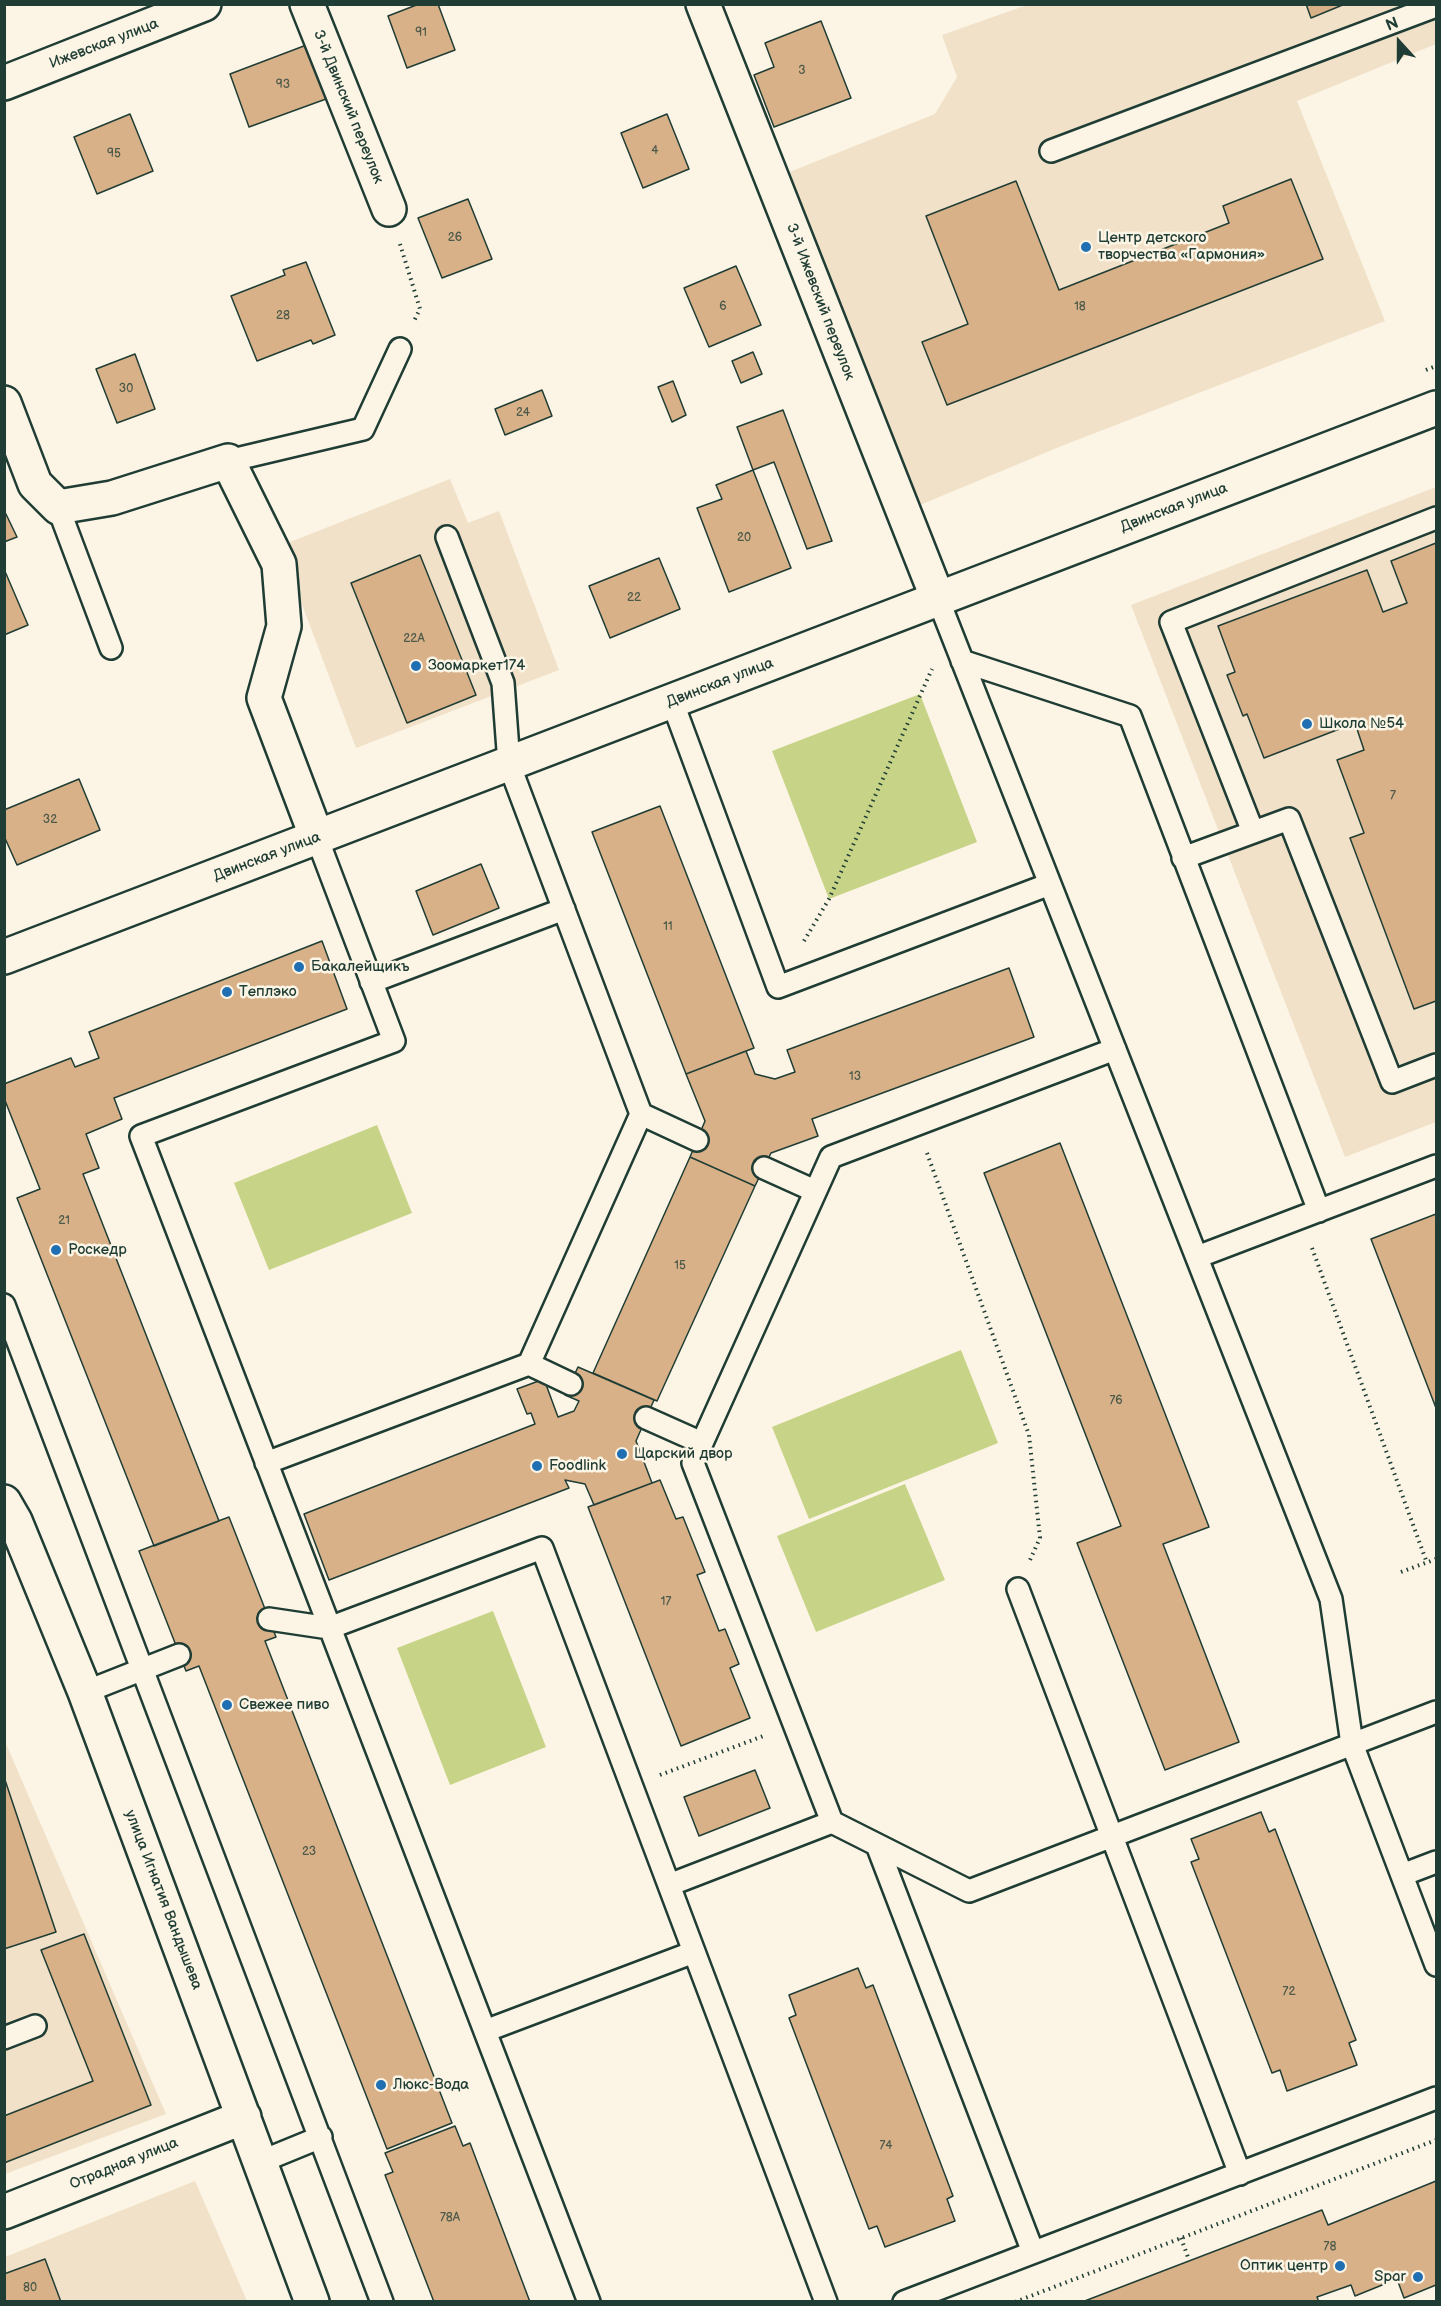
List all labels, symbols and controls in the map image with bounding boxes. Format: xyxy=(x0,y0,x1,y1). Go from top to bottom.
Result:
north arrow xyxy=(1369,12,1429,72)
text: N xyxy=(1383,14,1401,36)
street label: Ижевская улица xyxy=(47,15,161,73)
house number: 91 xyxy=(415,26,427,40)
street label: 3-й Двинский переулок xyxy=(309,28,387,186)
house number: 3 xyxy=(798,64,806,78)
house number: 93 xyxy=(276,78,290,92)
house number: 4 xyxy=(651,144,659,158)
house number: 95 xyxy=(107,147,121,161)
street label: 3-й Ижевский переулок xyxy=(782,221,858,383)
place label: Центр детского творчества «Гармония» xyxy=(1098,229,1265,264)
house number: 26 xyxy=(448,231,462,245)
marker: Центр детского творчества «Гармония» xyxy=(1079,240,1093,254)
house number: 6 xyxy=(719,300,727,314)
house number: 18 xyxy=(1074,300,1086,314)
house number: 28 xyxy=(276,309,290,323)
house number: 30 xyxy=(119,382,133,396)
house number: 24 xyxy=(516,406,530,420)
street label: Двинская улица xyxy=(1118,479,1230,537)
house number: 20 xyxy=(737,531,751,545)
house number: 22 xyxy=(627,591,641,605)
house number: 22А xyxy=(403,632,425,646)
street label: Двинская улица xyxy=(664,654,776,712)
place label: Зоомаркет174 xyxy=(428,657,525,675)
marker: Зоомаркет174 xyxy=(409,659,423,673)
place label: Школа №54 xyxy=(1319,715,1404,733)
marker: Школа №54 xyxy=(1300,717,1314,731)
house number: 7 xyxy=(1390,789,1396,803)
house number: 32 xyxy=(43,813,57,827)
street label: Двинская улица xyxy=(211,828,323,886)
house number: 11 xyxy=(663,920,673,934)
place label: Бакалейщикъ xyxy=(311,958,409,976)
marker: Бакалейщикъ xyxy=(292,960,306,974)
place label: Теплэко xyxy=(239,983,297,1001)
marker: Теплэко xyxy=(220,985,234,999)
house number: 13 xyxy=(849,1070,861,1084)
house number: 21 xyxy=(58,1214,70,1228)
place label: Роскедр xyxy=(68,1241,127,1259)
marker: Роскедр xyxy=(49,1243,63,1257)
house number: 15 xyxy=(674,1259,686,1273)
house number: 76 xyxy=(1109,1394,1123,1408)
place label: Царский двор xyxy=(634,1445,732,1463)
marker: Царский двор xyxy=(615,1447,629,1461)
place label: Foodlink xyxy=(549,1457,606,1475)
marker: Foodlink xyxy=(530,1459,544,1473)
house number: 17 xyxy=(661,1595,671,1609)
place label: Свежее пиво xyxy=(239,1696,329,1714)
marker: Свежее пиво xyxy=(220,1698,234,1712)
street label: улица Игнатия Вандышева xyxy=(120,1808,206,1992)
house number: 23 xyxy=(302,1845,316,1859)
house number: 72 xyxy=(1283,1985,1295,1999)
place label: Люкс-Вода xyxy=(393,2076,469,2094)
marker: Люкс-Вода xyxy=(374,2078,388,2092)
street label: Отрадная улица xyxy=(67,2134,181,2194)
house number: 74 xyxy=(879,2139,893,2153)
house number: 78А xyxy=(440,2211,460,2225)
house number: 78 xyxy=(1324,2240,1336,2254)
place label: Оптик центр xyxy=(1240,2257,1328,2275)
marker: Оптик центр xyxy=(1333,2259,1347,2273)
place label: Spar xyxy=(1374,2268,1406,2286)
marker: Spar xyxy=(1411,2270,1425,2284)
house number: 80 xyxy=(23,2281,37,2295)

